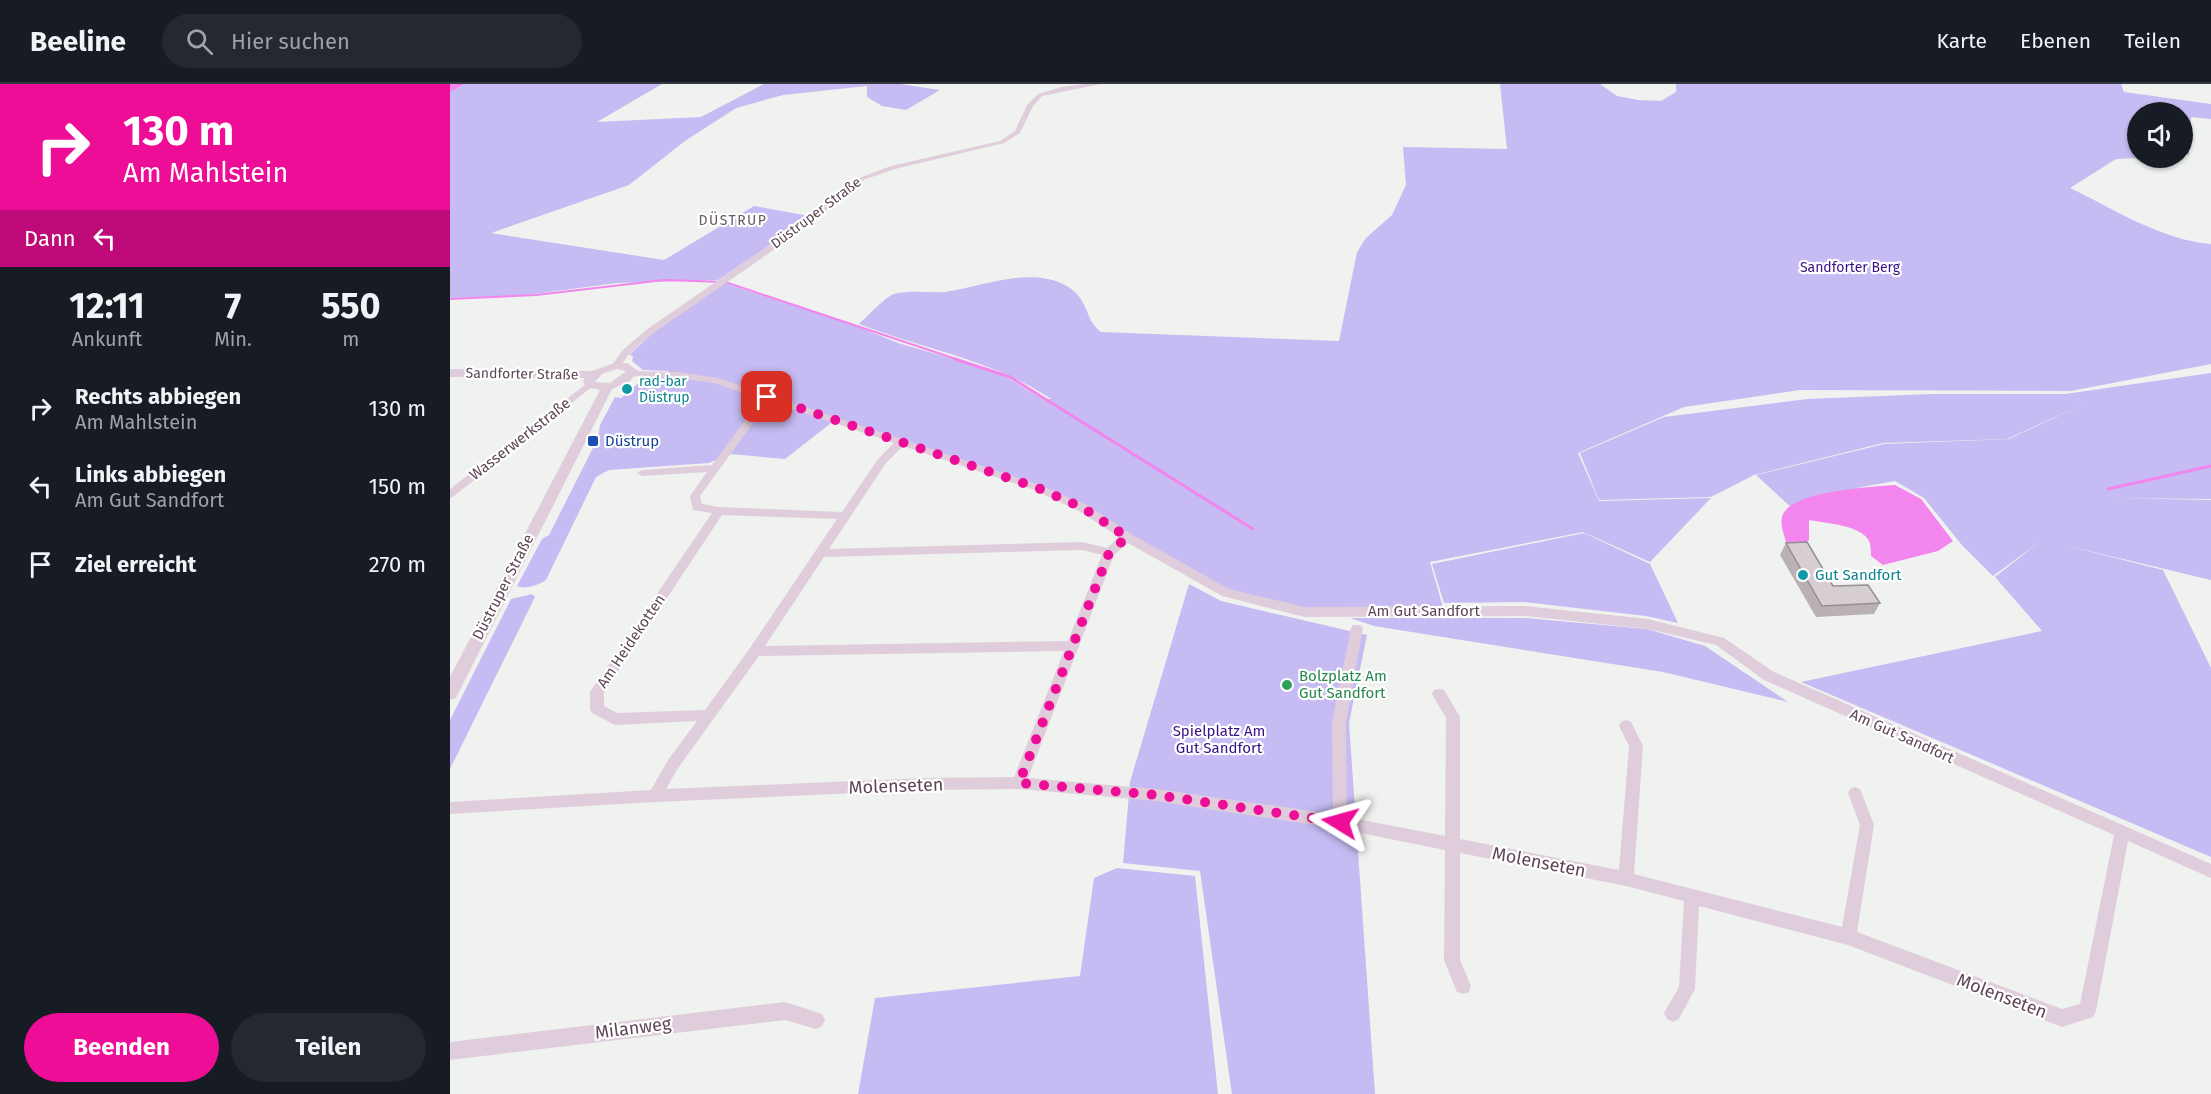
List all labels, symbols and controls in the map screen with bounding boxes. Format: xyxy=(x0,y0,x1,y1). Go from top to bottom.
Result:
search box xyxy=(162,14,582,68)
text: Beeline xyxy=(30,25,126,58)
icon: search xyxy=(183,25,216,58)
text: Hier suchen xyxy=(231,28,350,55)
text: Karte xyxy=(1936,28,1987,54)
text: Ebenen xyxy=(2020,28,2091,54)
text: Teilen xyxy=(2124,28,2181,54)
map controls xyxy=(2127,102,2193,168)
button: sound xyxy=(2127,102,2193,168)
text: 130 m xyxy=(123,106,234,156)
icon: right xyxy=(24,108,102,186)
text: Am Mahlstein xyxy=(123,157,288,189)
street label: Düstruper Straße xyxy=(768,174,864,252)
district label: DÜSTRUP xyxy=(698,211,768,229)
icon: left xyxy=(88,222,121,255)
text: Dann xyxy=(24,225,76,252)
park label: Sandforter Berg xyxy=(1800,259,1901,276)
text: 12:11 xyxy=(69,284,145,328)
text: 7 xyxy=(225,284,241,328)
text: 550 xyxy=(321,284,381,328)
text: Ankunft xyxy=(72,327,142,351)
text: Min. xyxy=(214,327,252,351)
text: m xyxy=(342,327,359,351)
street label: Sandforter Straße xyxy=(466,365,578,383)
pin xyxy=(741,371,792,422)
place label: rad-bar Düstrup xyxy=(639,373,690,406)
icon: arrive xyxy=(750,380,783,413)
marker: rad-bar Düstrup xyxy=(620,382,634,396)
text: Rechts abbiegen xyxy=(75,383,241,410)
icon: right xyxy=(24,392,57,425)
street label: Wasserwerkstraße xyxy=(466,394,574,484)
text: 130 m xyxy=(369,395,426,422)
text: Am Mahlstein xyxy=(75,410,197,434)
place label: Düstrup xyxy=(605,432,659,450)
marker: Düstrup xyxy=(586,434,600,448)
text: Links abbiegen xyxy=(75,461,226,488)
icon: left xyxy=(24,470,57,503)
text: 150 m xyxy=(368,473,426,500)
text: Am Gut Sandfort xyxy=(75,488,224,512)
street label: Düstruper Straße xyxy=(469,531,537,643)
icon: arrive xyxy=(24,548,57,581)
text: Ziel erreicht xyxy=(75,551,196,578)
text: 270 m xyxy=(369,551,426,578)
place label: Gut Sandfort xyxy=(1815,566,1902,584)
marker: Gut Sandfort xyxy=(1796,568,1810,582)
street label: Am Heidekotten xyxy=(593,591,669,691)
street label: Am Gut Sandfort xyxy=(1368,602,1481,620)
place label: Bolzplatz Am Gut Sandfort xyxy=(1299,667,1387,702)
marker: Bolzplatz Am Gut Sandfort xyxy=(1280,678,1294,692)
street label: Am Gut Sandfort xyxy=(1847,705,1957,767)
park label: Spielplatz Am Gut Sandfort xyxy=(1173,722,1265,757)
street label: Molenseten xyxy=(848,773,944,799)
position arrow xyxy=(1308,790,1372,854)
street label: Molenseten xyxy=(1490,842,1588,882)
street label: Molenseten xyxy=(1954,969,2050,1023)
street label: Milanweg xyxy=(594,1012,673,1044)
button: Beenden xyxy=(24,1013,219,1082)
button: Teilen xyxy=(231,1013,426,1082)

